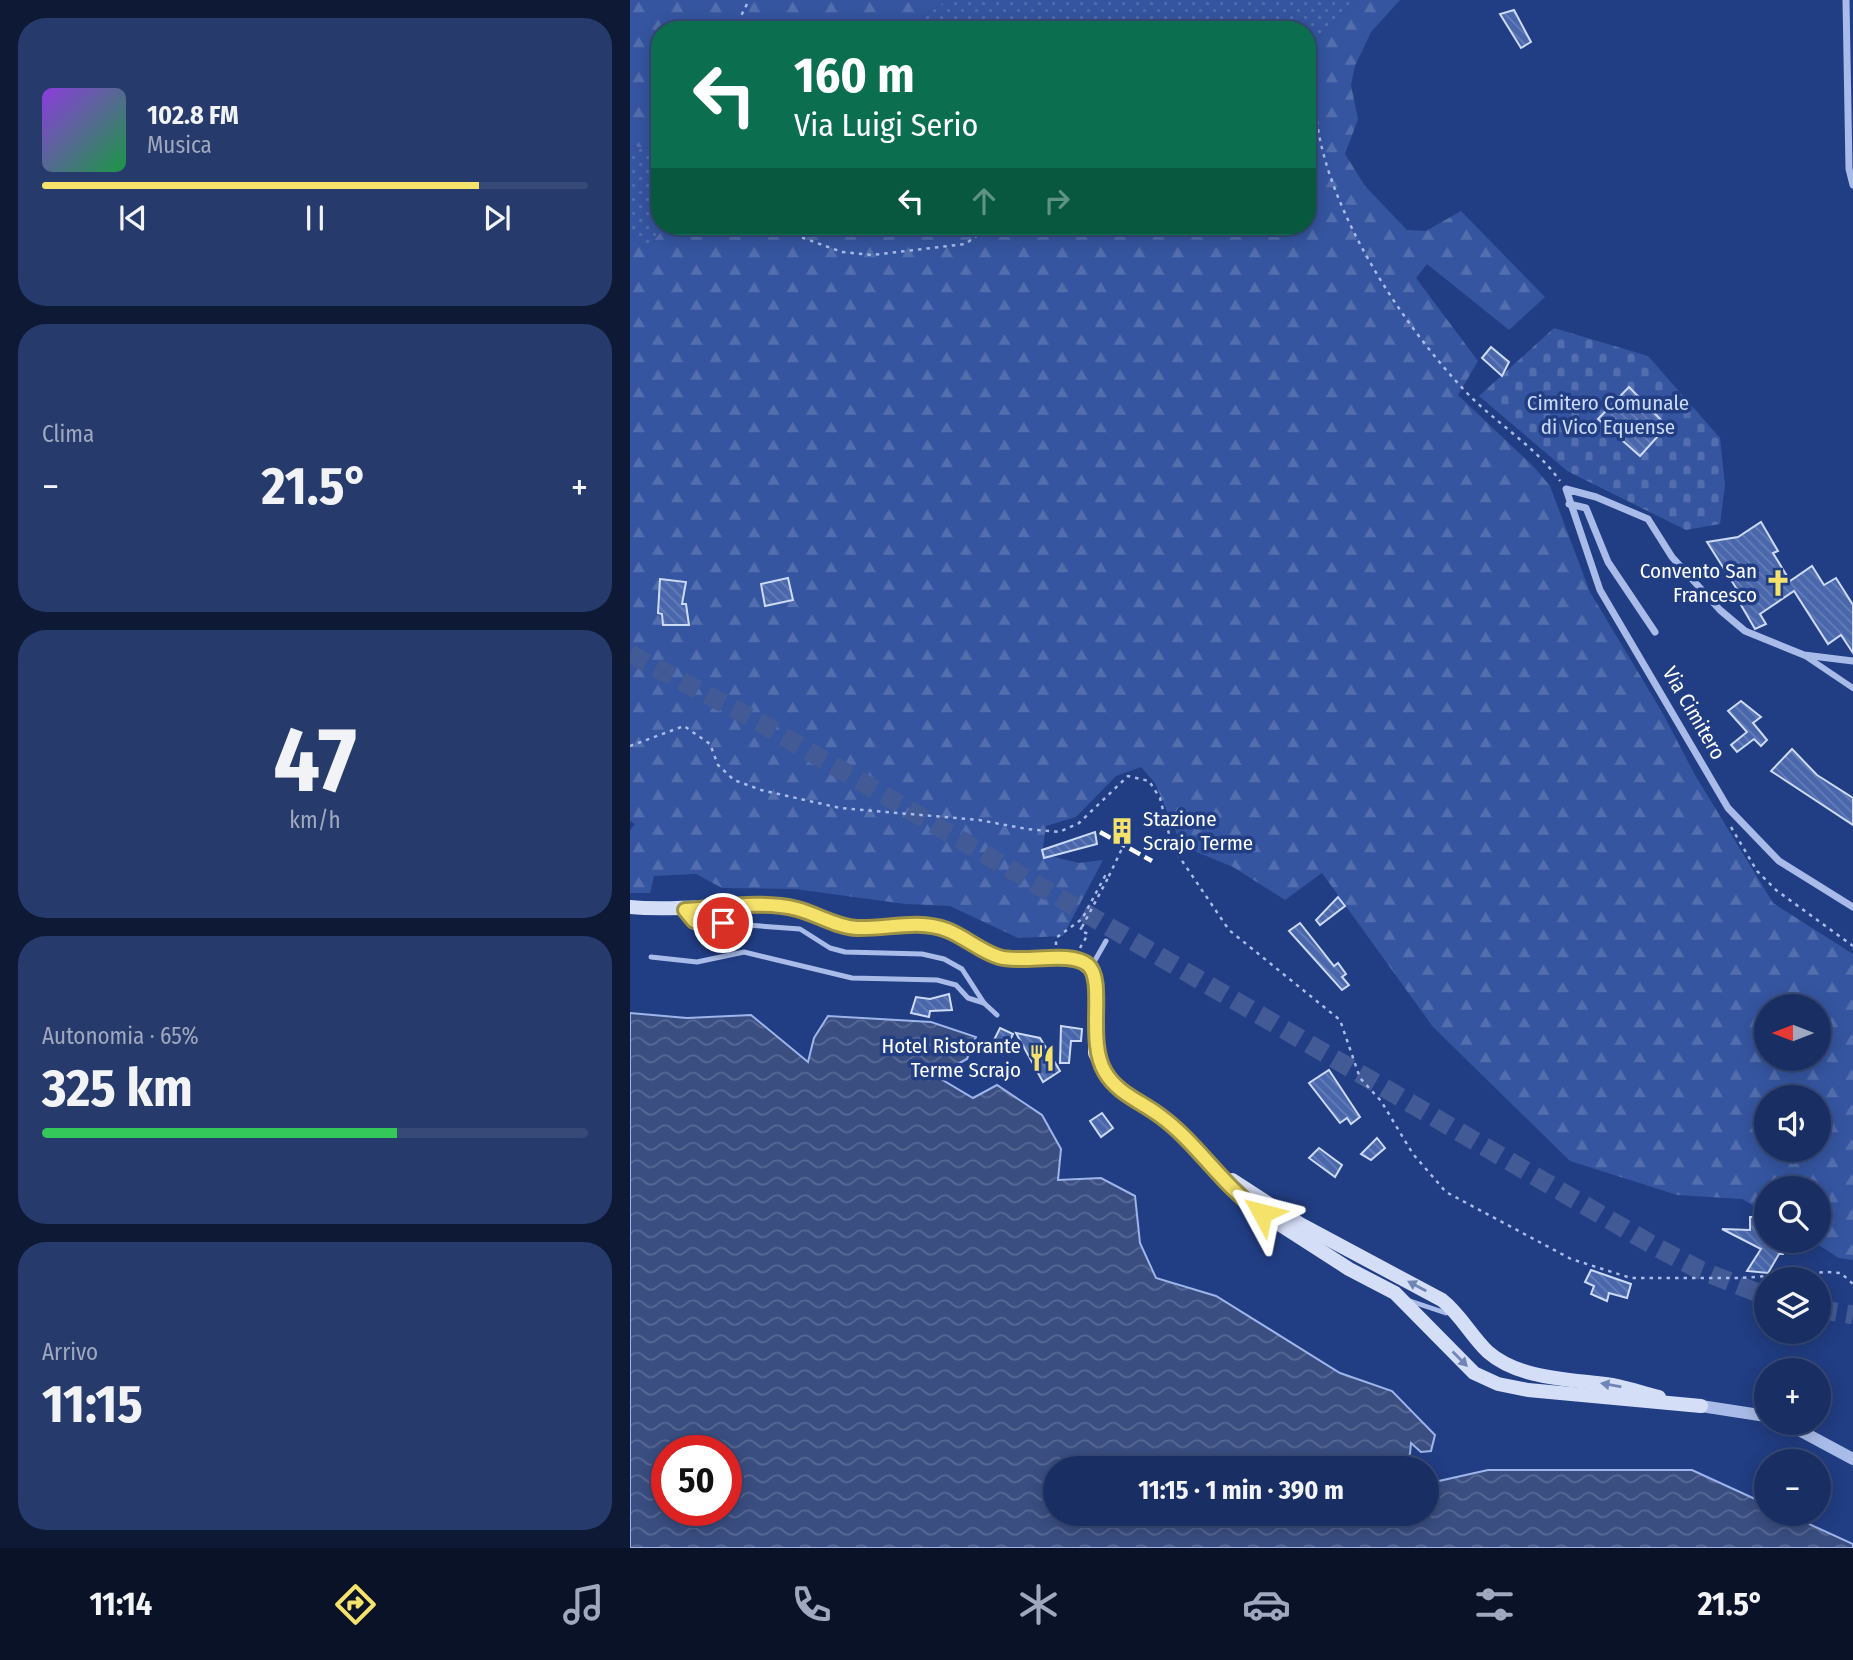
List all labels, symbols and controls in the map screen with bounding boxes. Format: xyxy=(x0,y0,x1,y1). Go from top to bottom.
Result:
text: 160 m xyxy=(794,46,915,105)
icon: left xyxy=(679,49,770,140)
text: 102.8 FM xyxy=(147,100,239,131)
text: Via Luigi Serio xyxy=(794,106,978,144)
text: Musica xyxy=(147,131,212,159)
icon: left xyxy=(892,182,930,220)
icon: ahead xyxy=(965,182,1003,220)
icon: right xyxy=(1038,182,1076,220)
icon: previous xyxy=(114,199,152,237)
icon: pause xyxy=(296,199,334,237)
icon: next xyxy=(478,199,516,237)
park label: Cimitero Comunale di Vico Equense xyxy=(1527,390,1689,440)
text: Clima xyxy=(42,420,94,448)
text: 21.5° xyxy=(261,455,368,518)
text: − xyxy=(42,464,59,510)
text: + xyxy=(571,464,588,510)
place label: Convento San Francesco xyxy=(1640,558,1757,608)
church icon: Convento San Francesco xyxy=(1763,568,1793,598)
street label: Via Cimitero xyxy=(1657,662,1731,764)
text: 47 xyxy=(273,706,357,815)
text: km/h xyxy=(289,806,341,834)
place label: Stazione Scrajo Terme xyxy=(1143,806,1253,856)
building icon: Stazione Scrajo Terme xyxy=(1107,816,1137,846)
pin xyxy=(693,893,753,953)
icon: arrive xyxy=(704,904,742,942)
north arrow xyxy=(1754,994,1830,1071)
map controls xyxy=(1754,994,1831,1526)
text: Autonomia · 65% xyxy=(42,1022,199,1050)
place label: Hotel Ristorante Terme Scrajo xyxy=(882,1033,1021,1083)
restaurant icon: Hotel Ristorante Terme Scrajo xyxy=(1027,1043,1057,1073)
text: 325 km xyxy=(42,1057,193,1120)
button: sound xyxy=(1754,1085,1831,1162)
position arrow xyxy=(1225,1176,1299,1250)
button: search xyxy=(1754,1176,1831,1253)
button: layers xyxy=(1754,1267,1831,1344)
one-way arrow xyxy=(1407,1280,1427,1292)
text: Arrivo xyxy=(42,1338,98,1366)
one-way arrow xyxy=(1451,1350,1467,1367)
button: + xyxy=(1754,1358,1831,1435)
text: 11:15 xyxy=(42,1373,143,1436)
one-way arrow xyxy=(1600,1380,1622,1391)
speed limit sign: 50 xyxy=(651,1435,742,1526)
button: − xyxy=(1754,1449,1831,1526)
text: 11:15 · 1 min · 390 m xyxy=(1138,1475,1344,1506)
icon: directions xyxy=(331,1580,380,1629)
icon: music xyxy=(559,1580,608,1629)
icon: phone xyxy=(787,1580,836,1629)
icon: climate xyxy=(1014,1580,1063,1629)
icon: car xyxy=(1242,1580,1291,1629)
icon: filters xyxy=(1470,1580,1519,1629)
text: 11:14 xyxy=(89,1585,152,1623)
text: 21.5° xyxy=(1698,1585,1764,1623)

